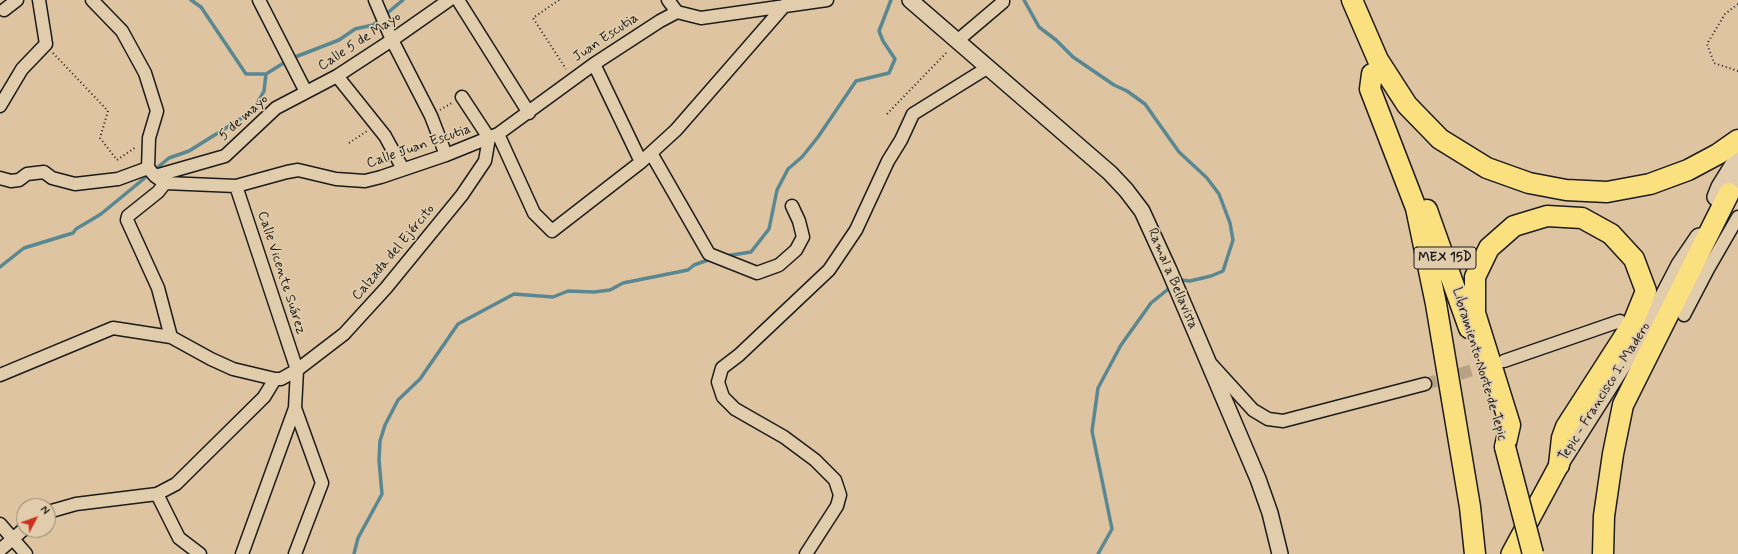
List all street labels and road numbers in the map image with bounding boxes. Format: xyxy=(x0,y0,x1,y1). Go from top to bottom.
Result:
street label: Calle 5 de Mayo xyxy=(315,9,405,75)
street label: Juan Escutia xyxy=(570,10,642,66)
street label: 5 de mayo xyxy=(216,92,272,144)
street label: Calle Juan Escutia xyxy=(365,121,473,173)
street label: Calzada del Ejército xyxy=(349,202,439,304)
street label: Calle Vicente Suárez xyxy=(253,209,309,337)
street label: Ramal a Bellavista xyxy=(1143,226,1201,332)
road number: MEX 15D xyxy=(1414,247,1476,269)
street label: Libramiento Norte de Tepic xyxy=(1448,285,1510,443)
street label: Tepic - Francisco I. Madero xyxy=(1555,320,1655,464)

